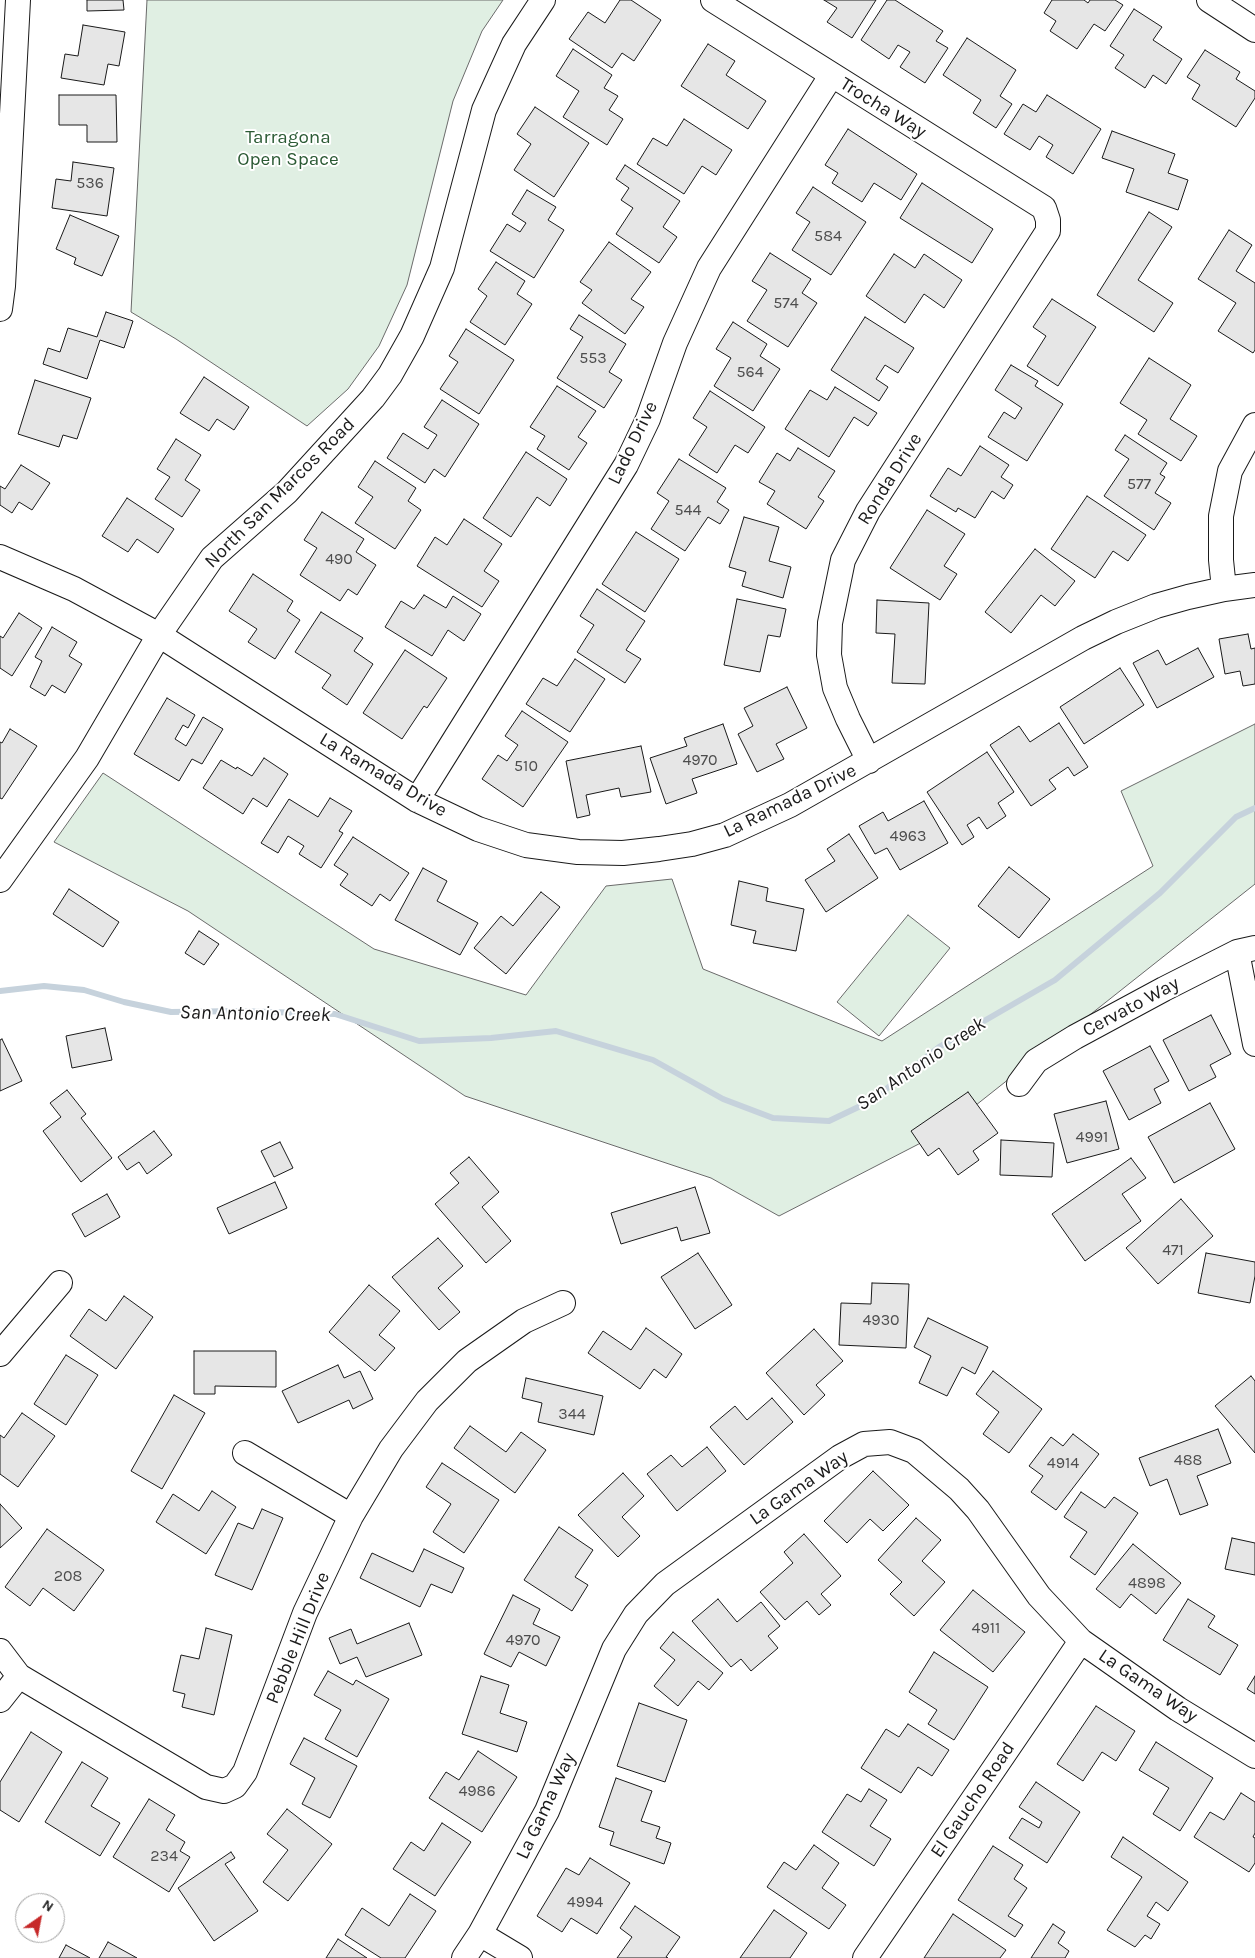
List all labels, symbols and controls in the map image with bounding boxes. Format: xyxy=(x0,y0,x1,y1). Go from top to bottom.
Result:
street label: Trocha Way xyxy=(836,73,930,143)
park label: Tarragona Open Space xyxy=(237,127,339,171)
house number: 536 xyxy=(76,173,104,193)
house number: 584 xyxy=(814,226,842,246)
house number: 574 xyxy=(773,293,799,313)
house number: 553 xyxy=(579,348,607,368)
house number: 564 xyxy=(736,362,764,382)
street label: Lado Drive xyxy=(603,398,663,488)
street label: North San Marcos Road xyxy=(200,413,360,573)
street label: Ronda Drive xyxy=(853,429,927,529)
house number: 577 xyxy=(1127,474,1151,494)
house number: 544 xyxy=(675,500,701,520)
house number: 490 xyxy=(325,549,353,569)
street label: La Ramada Drive xyxy=(315,728,451,822)
house number: 4970 xyxy=(682,750,718,770)
house number: 510 xyxy=(514,756,538,776)
street label: La Ramada Drive xyxy=(720,759,860,843)
house number: 4963 xyxy=(890,826,926,846)
street label: Cervato Way xyxy=(1079,972,1183,1042)
water label: San Antonio Creek xyxy=(179,1001,331,1027)
water label: San Antonio Creek xyxy=(852,1012,990,1116)
house number: 4991 xyxy=(1076,1127,1108,1147)
house number: 471 xyxy=(1162,1240,1184,1260)
house number: 4930 xyxy=(862,1310,900,1330)
house number: 344 xyxy=(558,1404,586,1424)
street label: La Gama Way xyxy=(745,1446,853,1530)
house number: 488 xyxy=(1174,1450,1202,1470)
house number: 4914 xyxy=(1047,1453,1079,1473)
house number: 208 xyxy=(54,1566,82,1586)
street label: Pebble Hill Drive xyxy=(261,1569,335,1707)
house number: 4898 xyxy=(1128,1573,1166,1593)
house number: 4911 xyxy=(972,1618,1000,1638)
house number: 4970 xyxy=(505,1630,541,1650)
street label: La Gama Way xyxy=(1094,1644,1202,1728)
street label: El Gaucho Road xyxy=(926,1738,1020,1862)
street label: La Gama Way xyxy=(511,1749,581,1863)
house number: 4986 xyxy=(458,1781,496,1801)
house number: 234 xyxy=(150,1846,178,1866)
house number: 4994 xyxy=(567,1892,603,1912)
north arrow xyxy=(15,1893,65,1943)
text: N xyxy=(39,1896,57,1916)

